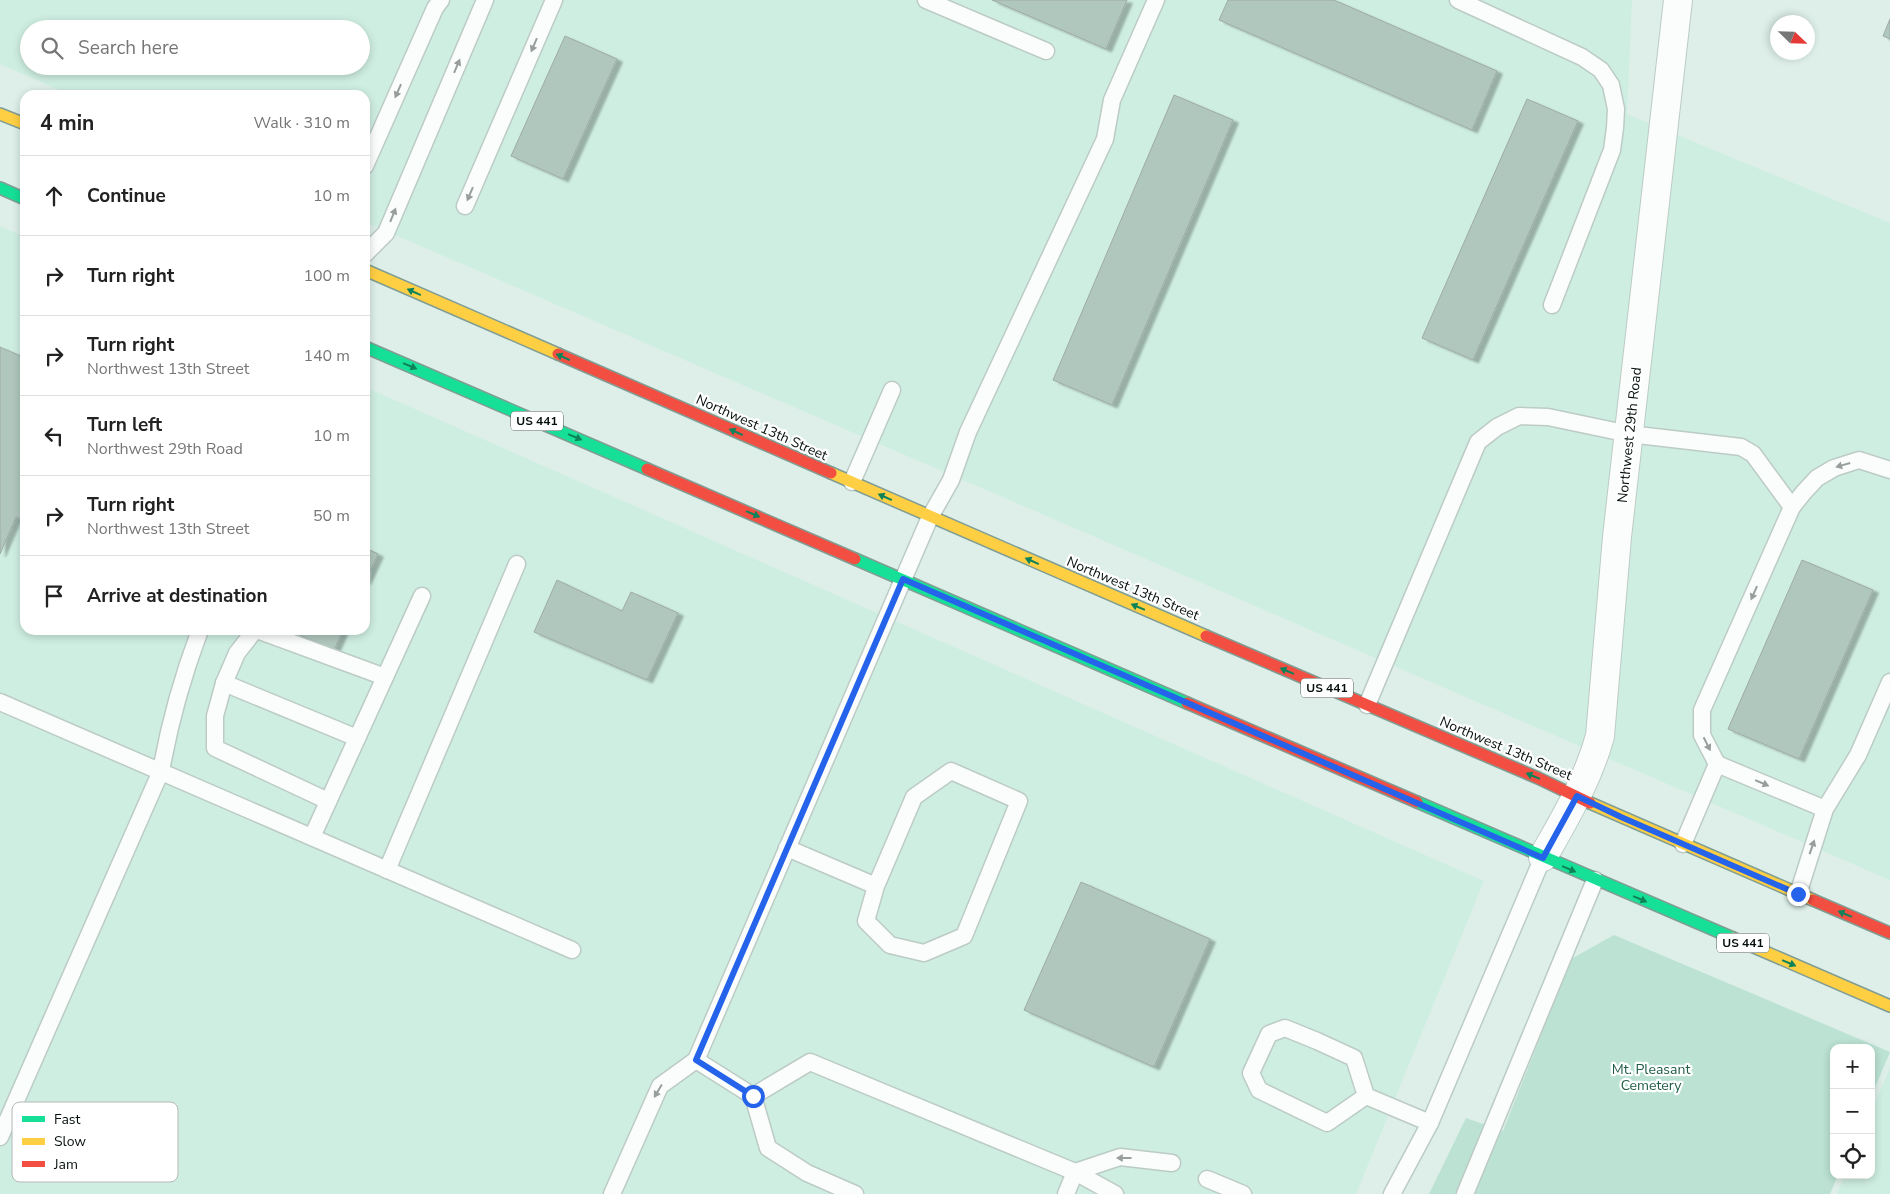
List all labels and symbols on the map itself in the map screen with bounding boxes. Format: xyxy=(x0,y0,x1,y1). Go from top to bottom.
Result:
north arrow xyxy=(1770,15,1815,60)
one-way arrow xyxy=(530,38,538,52)
one-way arrow xyxy=(453,58,461,73)
one-way arrow xyxy=(394,84,402,98)
one-way arrow xyxy=(466,187,474,202)
one-way arrow xyxy=(390,208,398,222)
one-way arrow xyxy=(407,287,421,295)
one-way arrow xyxy=(556,352,570,360)
one-way arrow xyxy=(403,362,417,370)
street label: Northwest 29th Road xyxy=(1613,366,1646,504)
street label: Northwest 13th Street xyxy=(693,390,831,465)
road number: US 441 xyxy=(511,412,563,431)
one-way arrow xyxy=(729,428,743,436)
one-way arrow xyxy=(568,434,582,442)
one-way arrow xyxy=(1836,461,1851,469)
one-way arrow xyxy=(878,493,892,501)
one-way arrow xyxy=(746,511,760,519)
street label: Northwest 13th Street xyxy=(1064,552,1202,625)
one-way arrow xyxy=(1025,557,1039,565)
one-way arrow xyxy=(1749,586,1757,600)
one-way arrow xyxy=(1130,602,1145,610)
one-way arrow xyxy=(1280,666,1294,674)
road number: US 441 xyxy=(1301,678,1353,698)
street label: Northwest 13th Street xyxy=(1437,712,1575,785)
one-way arrow xyxy=(1703,737,1711,751)
one-way arrow xyxy=(1526,771,1540,779)
one-way arrow xyxy=(1755,779,1769,787)
one-way arrow xyxy=(1808,839,1816,854)
one-way arrow xyxy=(1562,865,1576,873)
route end xyxy=(1787,883,1810,906)
one-way arrow xyxy=(1633,895,1647,903)
one-way arrow xyxy=(1838,910,1852,918)
road number: US 441 xyxy=(1717,934,1769,952)
one-way arrow xyxy=(1782,959,1796,967)
park label: Mt. Pleasant Cemetery xyxy=(1612,1060,1690,1095)
one-way arrow xyxy=(654,1084,663,1097)
route start xyxy=(742,1085,765,1108)
legend xyxy=(12,1102,178,1182)
text: Fast xyxy=(54,1110,80,1129)
text: Slow xyxy=(54,1132,86,1151)
one-way arrow xyxy=(1116,1154,1132,1162)
text: Jam xyxy=(53,1155,78,1174)

